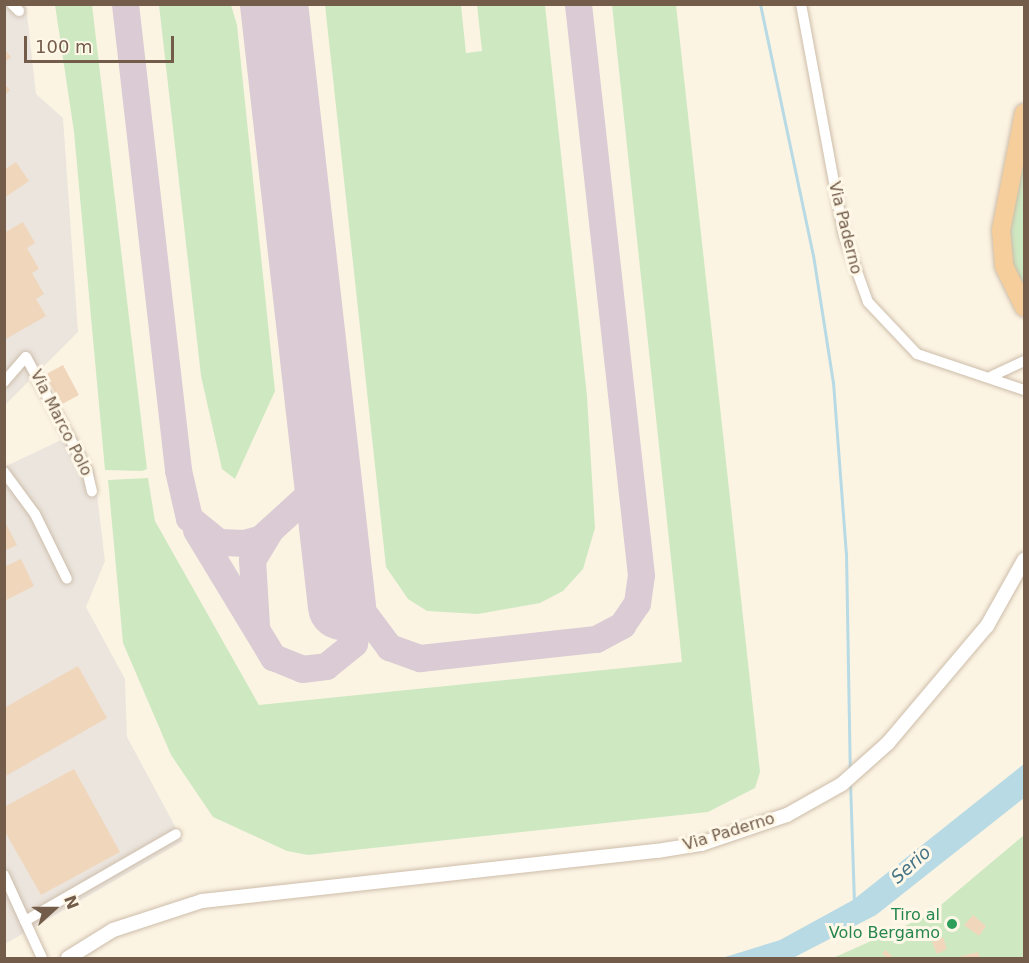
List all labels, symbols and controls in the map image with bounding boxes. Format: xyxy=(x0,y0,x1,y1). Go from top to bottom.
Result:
scale bar xyxy=(27,24,177,62)
text: 100 m xyxy=(35,36,93,57)
street label: Via Paderno xyxy=(824,180,866,276)
street label: Via Marco Polo xyxy=(26,367,96,479)
street label: Via Paderno xyxy=(681,809,777,855)
water label: Serio xyxy=(887,842,935,888)
north arrow xyxy=(24,879,84,939)
text: N xyxy=(60,893,83,912)
place label: Tiro al Volo Bergamo xyxy=(829,905,940,943)
marker: Tiro al Volo Bergamo xyxy=(945,917,959,931)

